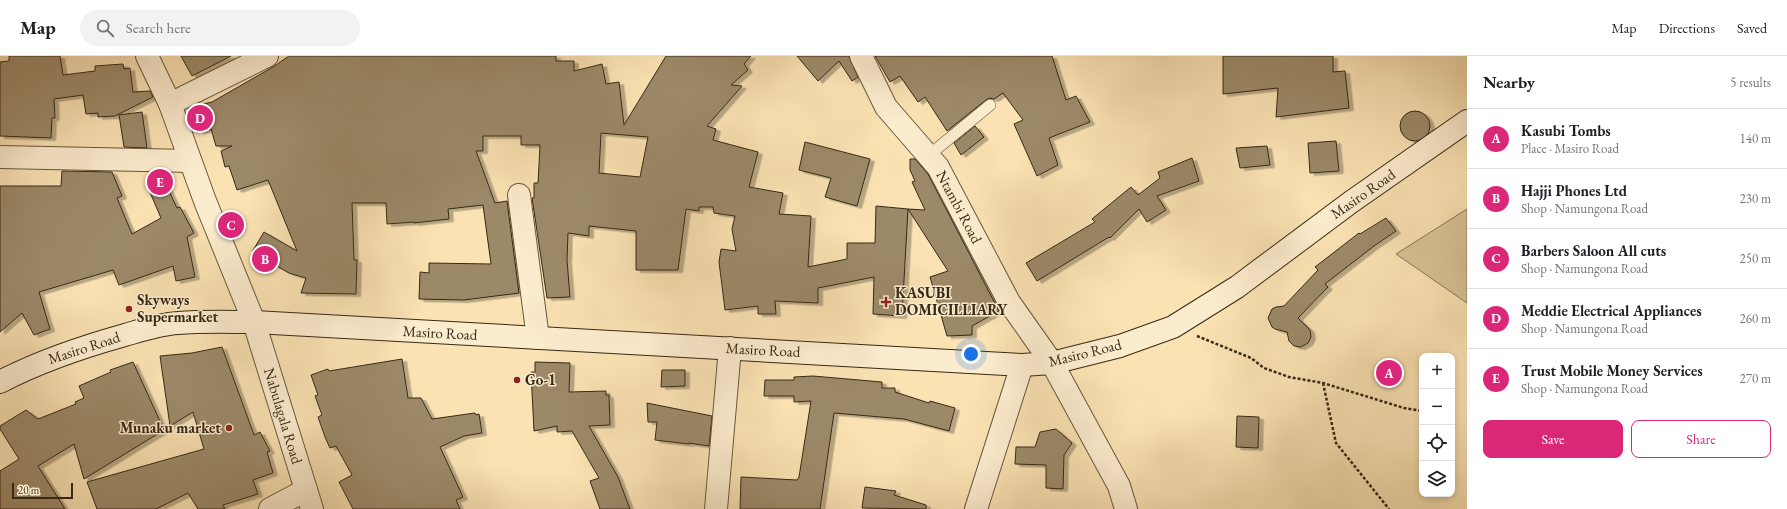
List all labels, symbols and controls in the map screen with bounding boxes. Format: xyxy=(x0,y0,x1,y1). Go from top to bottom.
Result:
search box xyxy=(80,10,360,46)
text: Map xyxy=(20,15,56,40)
icon: search xyxy=(94,17,116,39)
text: Search here xyxy=(126,18,191,37)
text: Map xyxy=(1611,19,1637,37)
text: Directions xyxy=(1659,19,1715,37)
text: Saved xyxy=(1737,19,1767,37)
text: Nearby xyxy=(1483,71,1535,93)
text: 5 results xyxy=(1730,74,1771,91)
pin: D xyxy=(187,103,213,133)
text: Kasubi Tombs xyxy=(1521,121,1611,140)
text: A xyxy=(1491,130,1501,147)
text: 140 m xyxy=(1740,130,1771,147)
text: Place · Masiro Road xyxy=(1521,140,1619,157)
street label: Masiro Road xyxy=(1327,164,1399,223)
pin: E xyxy=(147,167,173,197)
street label: Ntambi Road xyxy=(932,167,987,247)
text: Hajji Phones Ltd xyxy=(1521,181,1627,200)
text: B xyxy=(1492,190,1500,207)
text: 230 m xyxy=(1740,190,1771,207)
text: Shop · Namungona Road xyxy=(1521,200,1648,217)
pin: C xyxy=(218,210,244,240)
text: Barbers Saloon All cuts xyxy=(1521,241,1666,260)
pin: B xyxy=(252,244,278,274)
text: C xyxy=(1491,250,1501,267)
text: 250 m xyxy=(1740,250,1771,267)
text: Shop · Namungona Road xyxy=(1521,260,1648,277)
place label: KASUBI DOMICILLIARY xyxy=(895,283,1008,319)
place label: Skyways Supermarket xyxy=(137,290,218,326)
marker: KASUBI DOMICILLIARY xyxy=(880,296,892,308)
text: Meddie Electrical Appliances xyxy=(1521,301,1702,320)
marker: Skyways Supermarket xyxy=(124,304,134,314)
text: D xyxy=(1491,310,1501,327)
text: 260 m xyxy=(1740,310,1771,327)
text: Shop · Namungona Road xyxy=(1521,320,1648,337)
street label: Masiro Road xyxy=(402,321,478,344)
street label: Masiro Road xyxy=(45,327,123,368)
street label: Masiro Road xyxy=(1046,334,1124,371)
street label: Masiro Road xyxy=(725,338,801,361)
your location xyxy=(961,344,981,364)
map controls xyxy=(1419,353,1455,497)
button: + xyxy=(1419,353,1455,389)
pin: A xyxy=(1376,358,1402,388)
text: Trust Mobile Money Services xyxy=(1521,361,1703,380)
street label: Nabulagala Road xyxy=(260,365,307,467)
place label: Go-1 xyxy=(525,370,556,389)
text: E xyxy=(1492,370,1500,387)
text: 270 m xyxy=(1740,370,1771,387)
marker: Go-1 xyxy=(512,375,522,385)
text: Shop · Namungona Road xyxy=(1521,380,1648,397)
button: − xyxy=(1419,389,1455,425)
place label: Munaku market xyxy=(120,418,221,437)
button: Save xyxy=(1483,420,1623,458)
button: Share xyxy=(1631,420,1771,458)
marker: Munaku market xyxy=(224,423,234,433)
button: locate xyxy=(1419,425,1455,461)
button: layers xyxy=(1419,461,1455,497)
scale bar xyxy=(12,481,73,500)
text: 20 m xyxy=(18,483,39,497)

